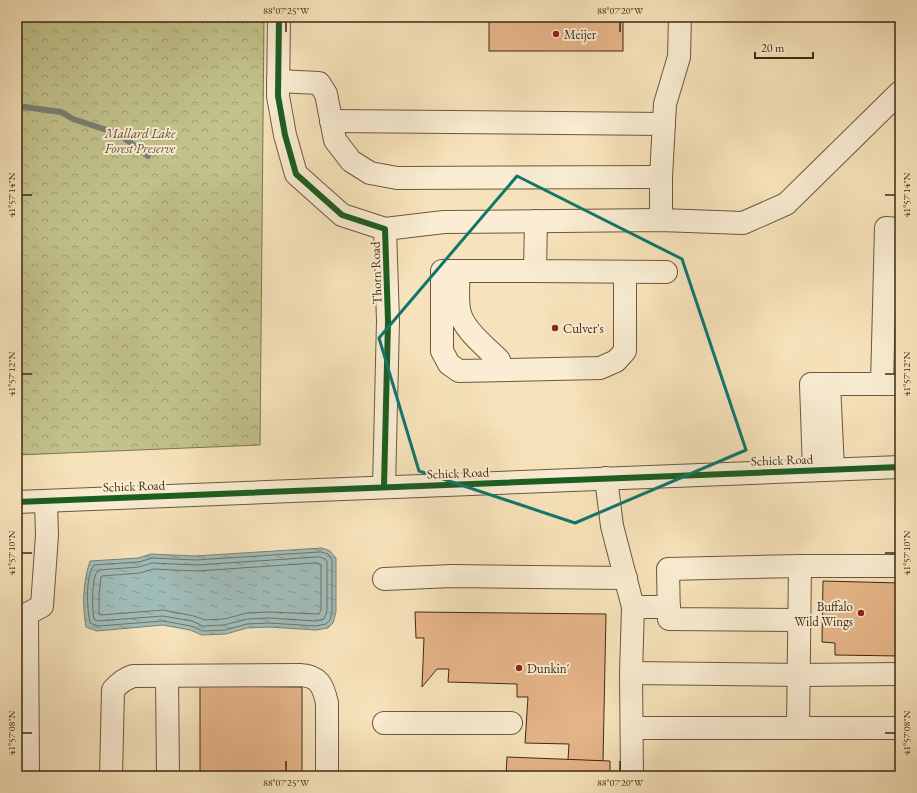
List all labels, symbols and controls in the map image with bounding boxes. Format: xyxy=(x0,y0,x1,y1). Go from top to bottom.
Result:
text: 88°07'25"W xyxy=(263,4,310,17)
text: 88°07'20"W xyxy=(597,4,644,17)
place label: Meijer xyxy=(564,26,597,43)
marker: Meijer xyxy=(551,29,561,39)
scale bar xyxy=(755,34,813,60)
text: 20 m xyxy=(761,40,785,56)
park label: Mallard Lake Forest Preserve xyxy=(104,125,176,157)
text: 41°57'14"N xyxy=(5,172,18,217)
text: 41°57'14"N xyxy=(900,172,913,217)
street label: Thorn Road xyxy=(366,241,386,305)
place label: Culver's xyxy=(563,320,604,337)
marker: Culver's xyxy=(550,323,560,333)
text: 41°57'12"N xyxy=(5,351,18,396)
text: 41°57'12"N xyxy=(900,351,913,396)
street label: Schick Road xyxy=(751,450,814,470)
street label: Schick Road xyxy=(427,463,490,483)
street label: Schick Road xyxy=(103,476,166,496)
text: 41°57'10"N xyxy=(5,530,18,575)
text: 41°57'10"N xyxy=(900,530,913,575)
place label: Buffalo Wild Wings xyxy=(794,598,853,630)
marker: Buffalo Wild Wings xyxy=(856,608,866,618)
place label: Dunkin' xyxy=(527,660,569,677)
marker: Dunkin' xyxy=(514,663,524,673)
text: 41°57'08"N xyxy=(5,710,18,755)
text: 41°57'08"N xyxy=(900,710,913,755)
text: 88°07'25"W xyxy=(263,776,310,789)
text: 88°07'20"W xyxy=(597,776,644,789)

